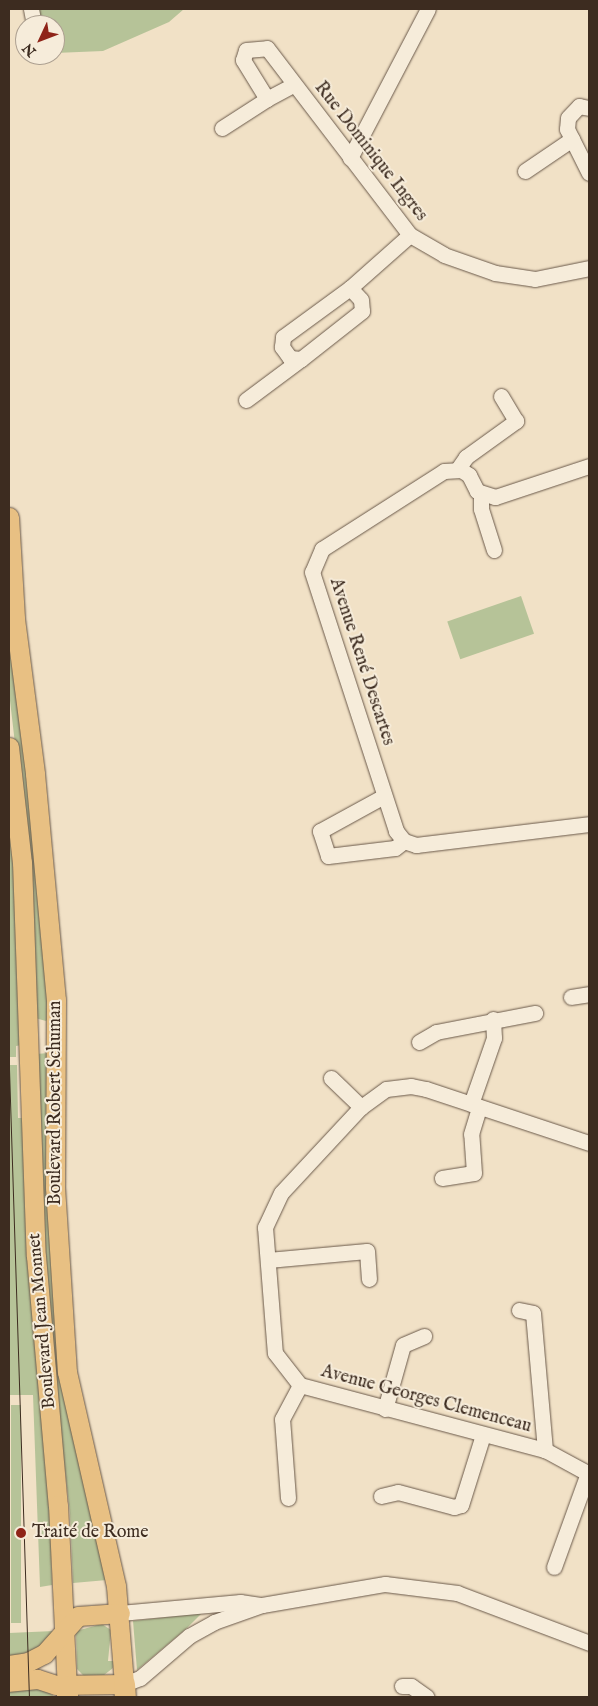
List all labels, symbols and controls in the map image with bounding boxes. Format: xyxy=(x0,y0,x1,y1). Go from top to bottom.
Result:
north arrow xyxy=(15,15,65,65)
text: N xyxy=(19,39,40,60)
street label: Rue Dominique Ingres xyxy=(309,78,431,226)
street label: Avenue René Descartes xyxy=(324,576,398,748)
street label: Boulevard Robert Schuman xyxy=(45,1001,67,1205)
street label: Boulevard Jean Monnet xyxy=(25,1232,61,1410)
street label: Avenue Georges Clemenceau xyxy=(318,1362,534,1438)
place label: Traité de Rome xyxy=(32,1522,148,1544)
marker: Traité de Rome xyxy=(14,1526,28,1540)

